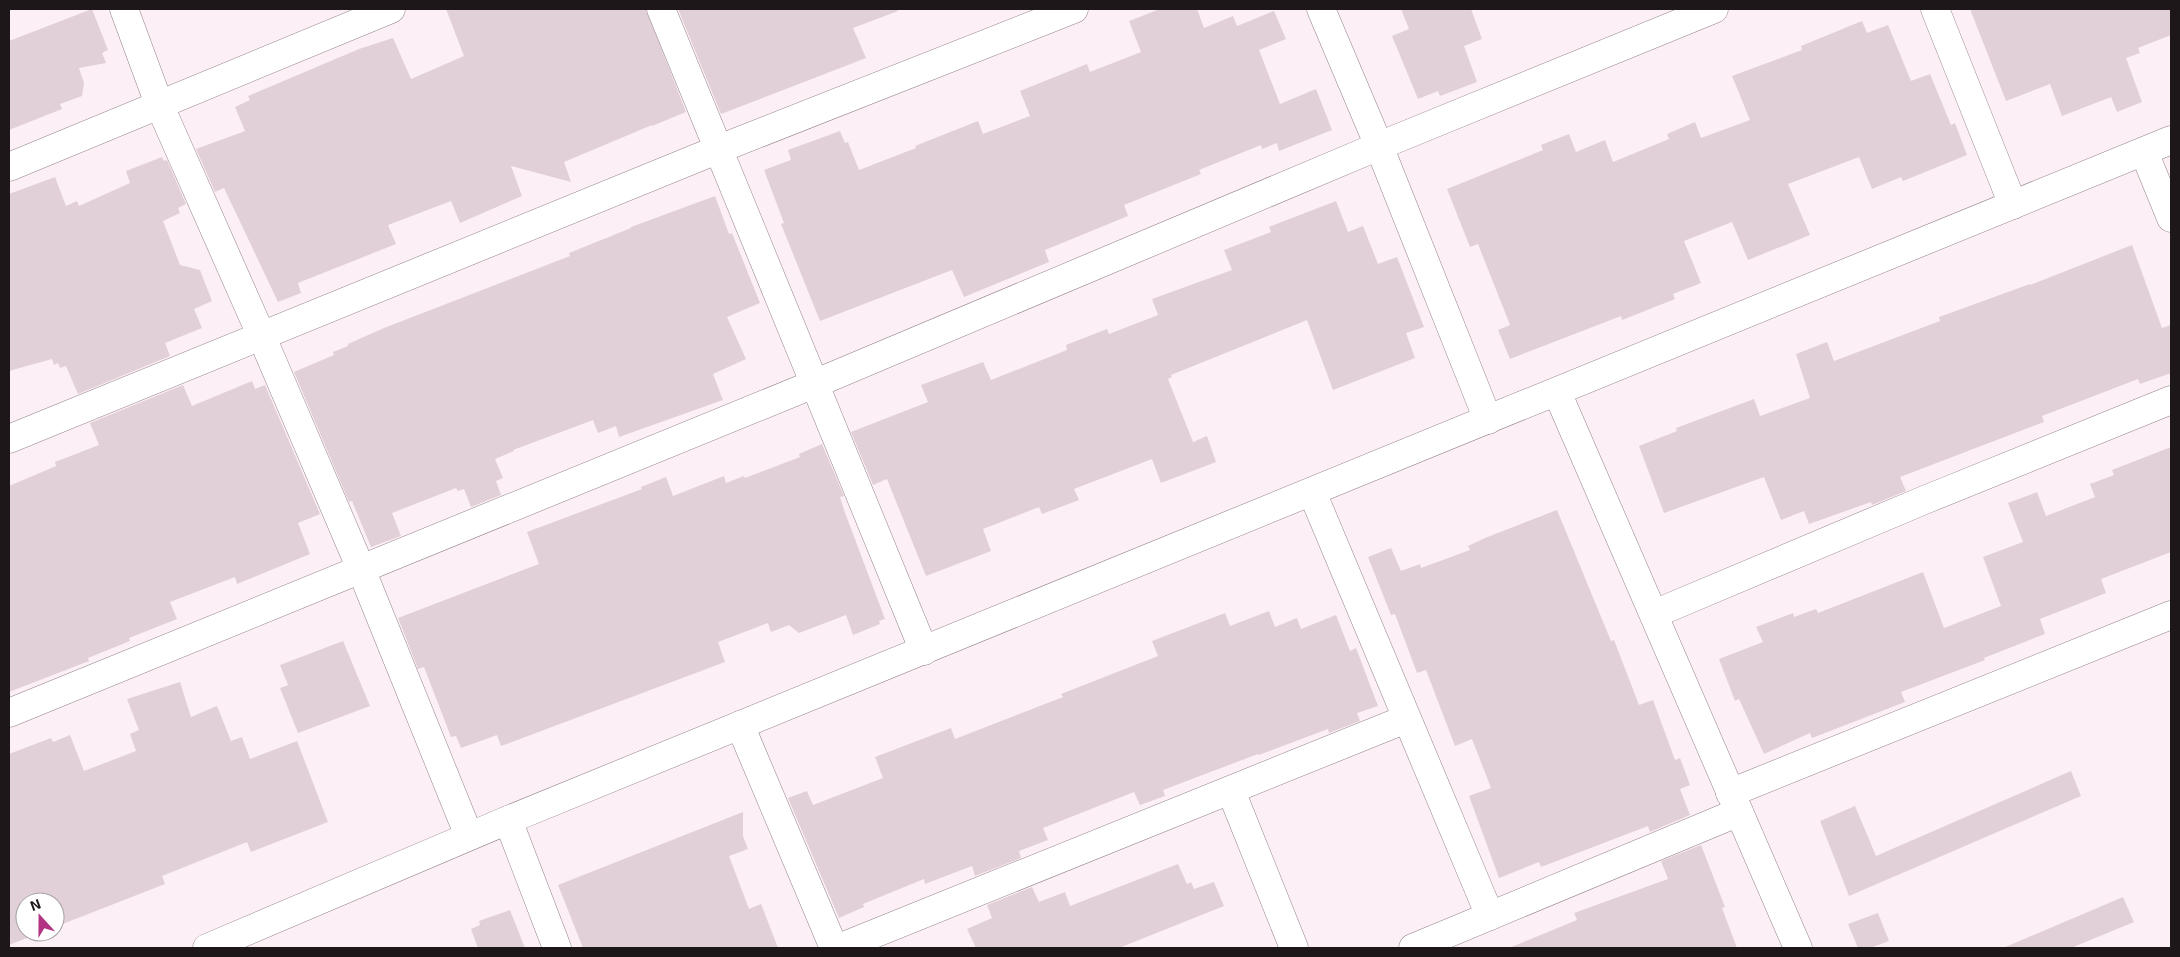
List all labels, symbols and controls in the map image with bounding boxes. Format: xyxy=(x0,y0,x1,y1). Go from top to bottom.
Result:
north arrow xyxy=(15,892,65,942)
text: N xyxy=(27,895,43,914)

